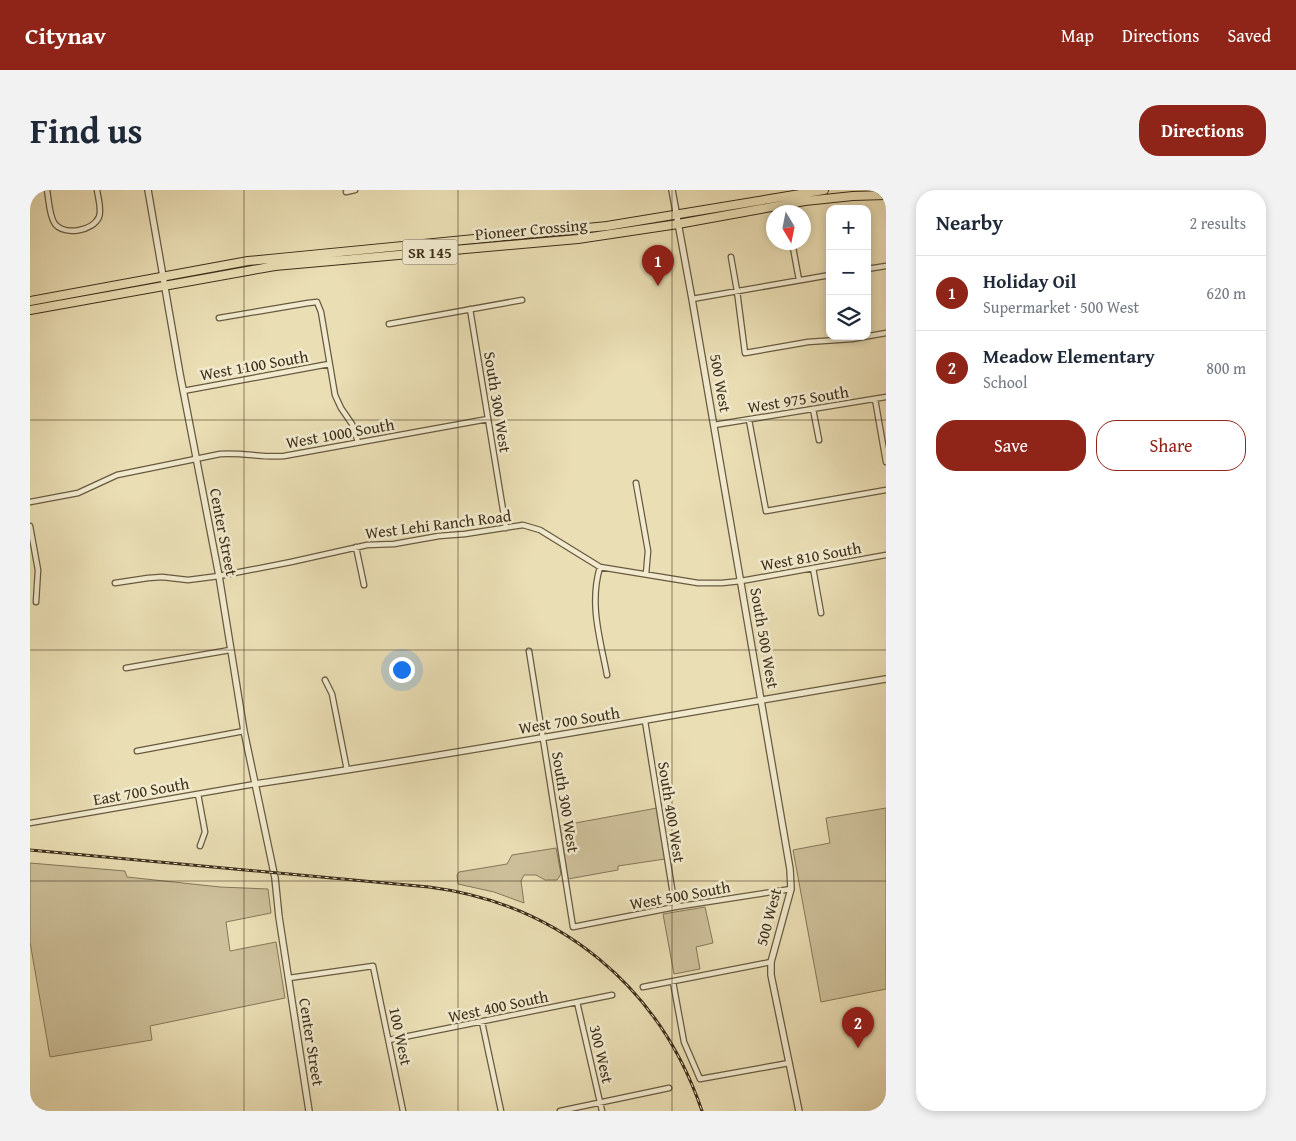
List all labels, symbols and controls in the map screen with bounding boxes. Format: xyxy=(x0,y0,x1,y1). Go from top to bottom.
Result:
text: Citynav xyxy=(25,18,106,53)
text: Map xyxy=(1061,22,1094,49)
text: Directions xyxy=(1122,22,1199,49)
text: Saved xyxy=(1227,22,1271,49)
text: Find us xyxy=(30,105,143,156)
button: Directions xyxy=(1139,105,1266,156)
north arrow xyxy=(766,205,811,250)
map controls xyxy=(826,205,871,340)
button: + xyxy=(826,205,871,250)
text: Nearby xyxy=(936,207,1003,238)
text: 2 results xyxy=(1189,211,1246,235)
street label: Pioneer Crossing xyxy=(474,212,588,246)
road number: SR 145 xyxy=(402,240,458,264)
pin: 1 xyxy=(642,245,674,286)
button: − xyxy=(826,250,871,295)
text: Holiday Oil xyxy=(983,267,1076,295)
text: 1 xyxy=(948,281,956,305)
text: 620 m xyxy=(1206,281,1246,305)
button: layers xyxy=(826,295,871,340)
text: Supermarket · 500 West xyxy=(983,295,1139,319)
text: Meadow Elementary xyxy=(983,342,1155,370)
street label: West 1100 South xyxy=(198,344,310,386)
street label: South 300 West xyxy=(478,350,518,455)
street label: 500 West xyxy=(704,352,738,415)
text: 2 xyxy=(948,356,956,380)
text: 800 m xyxy=(1206,356,1246,380)
text: School xyxy=(983,370,1027,394)
street label: West 975 South xyxy=(746,379,850,419)
street label: West 1000 South xyxy=(284,412,396,454)
button: Save xyxy=(936,420,1086,471)
button: Share xyxy=(1096,420,1246,471)
street label: Center Street xyxy=(204,486,244,578)
street label: West Lehi Ranch Road xyxy=(364,503,513,545)
street label: West 810 South xyxy=(759,535,863,577)
street label: South 500 West xyxy=(744,586,786,691)
your location xyxy=(389,657,415,683)
street label: West 700 South xyxy=(517,700,621,740)
street label: South 300 West xyxy=(546,750,586,855)
street label: South 400 West xyxy=(652,760,692,865)
street label: East 700 South xyxy=(91,771,191,811)
street label: West 500 South xyxy=(628,874,732,916)
street label: 500 West xyxy=(749,885,787,949)
street label: West 400 South xyxy=(446,984,550,1028)
street label: Center Street xyxy=(293,996,331,1088)
street label: 100 West xyxy=(383,1005,419,1068)
pin: 2 xyxy=(842,1007,874,1048)
street label: 300 West xyxy=(584,1022,620,1086)

